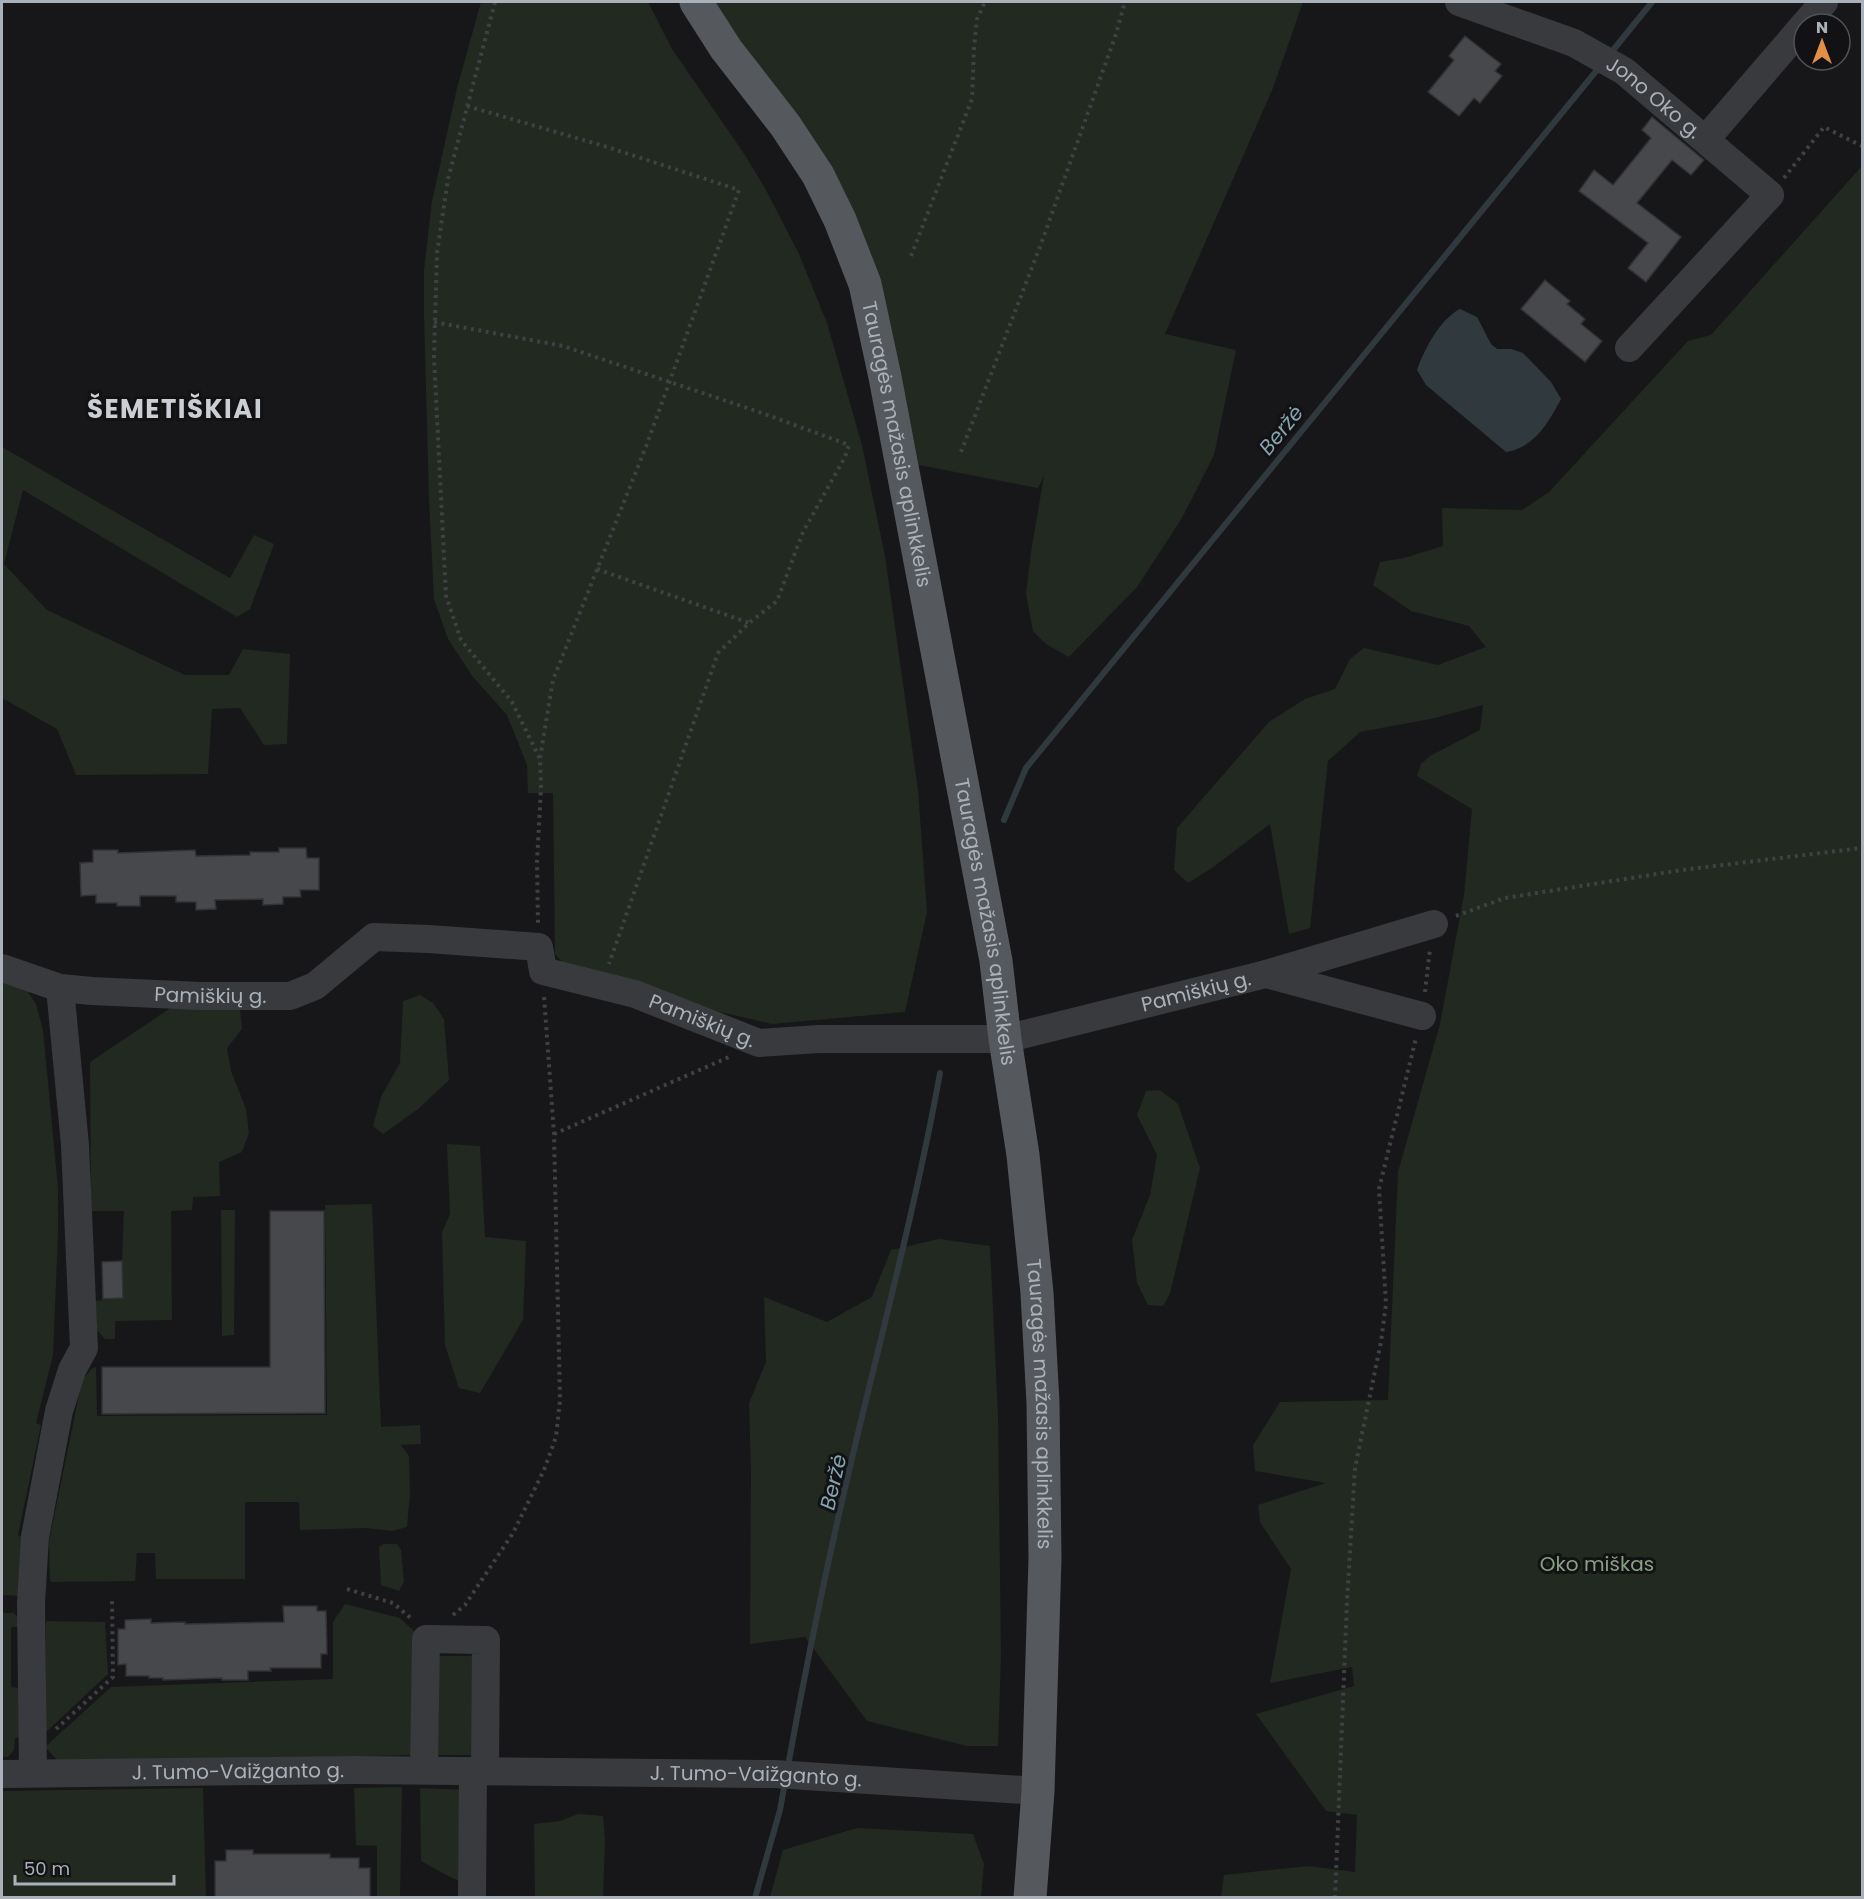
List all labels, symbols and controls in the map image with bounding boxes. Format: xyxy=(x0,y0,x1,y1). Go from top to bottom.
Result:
north arrow xyxy=(1792,12,1852,72)
text: N xyxy=(1816,16,1828,39)
street label: Jono Oko g. xyxy=(1601,50,1708,145)
street label: Tauragės mažasis aplinkkelis xyxy=(855,299,939,590)
district label: ŠEMETIŠKIAI xyxy=(87,391,263,427)
water label: Beržė xyxy=(1252,399,1310,461)
street label: Tauragės mažasis aplinkkelis xyxy=(948,776,1023,1068)
street label: Pamiškių g. xyxy=(1138,964,1254,1019)
street label: Pamiškių g. xyxy=(154,980,267,1010)
street label: Pamiškių g. xyxy=(645,987,760,1054)
street label: Tauragės mažasis aplinkkelis xyxy=(1020,1257,1059,1550)
water label: Beržė xyxy=(813,1451,853,1513)
park label: Oko miškas xyxy=(1540,1550,1654,1578)
street label: J. Tumo-Vaižganto g. xyxy=(132,1756,344,1787)
street label: J. Tumo-Vaižganto g. xyxy=(650,1759,863,1794)
scale bar xyxy=(15,1848,174,1886)
text: 50 m xyxy=(24,1856,70,1881)

